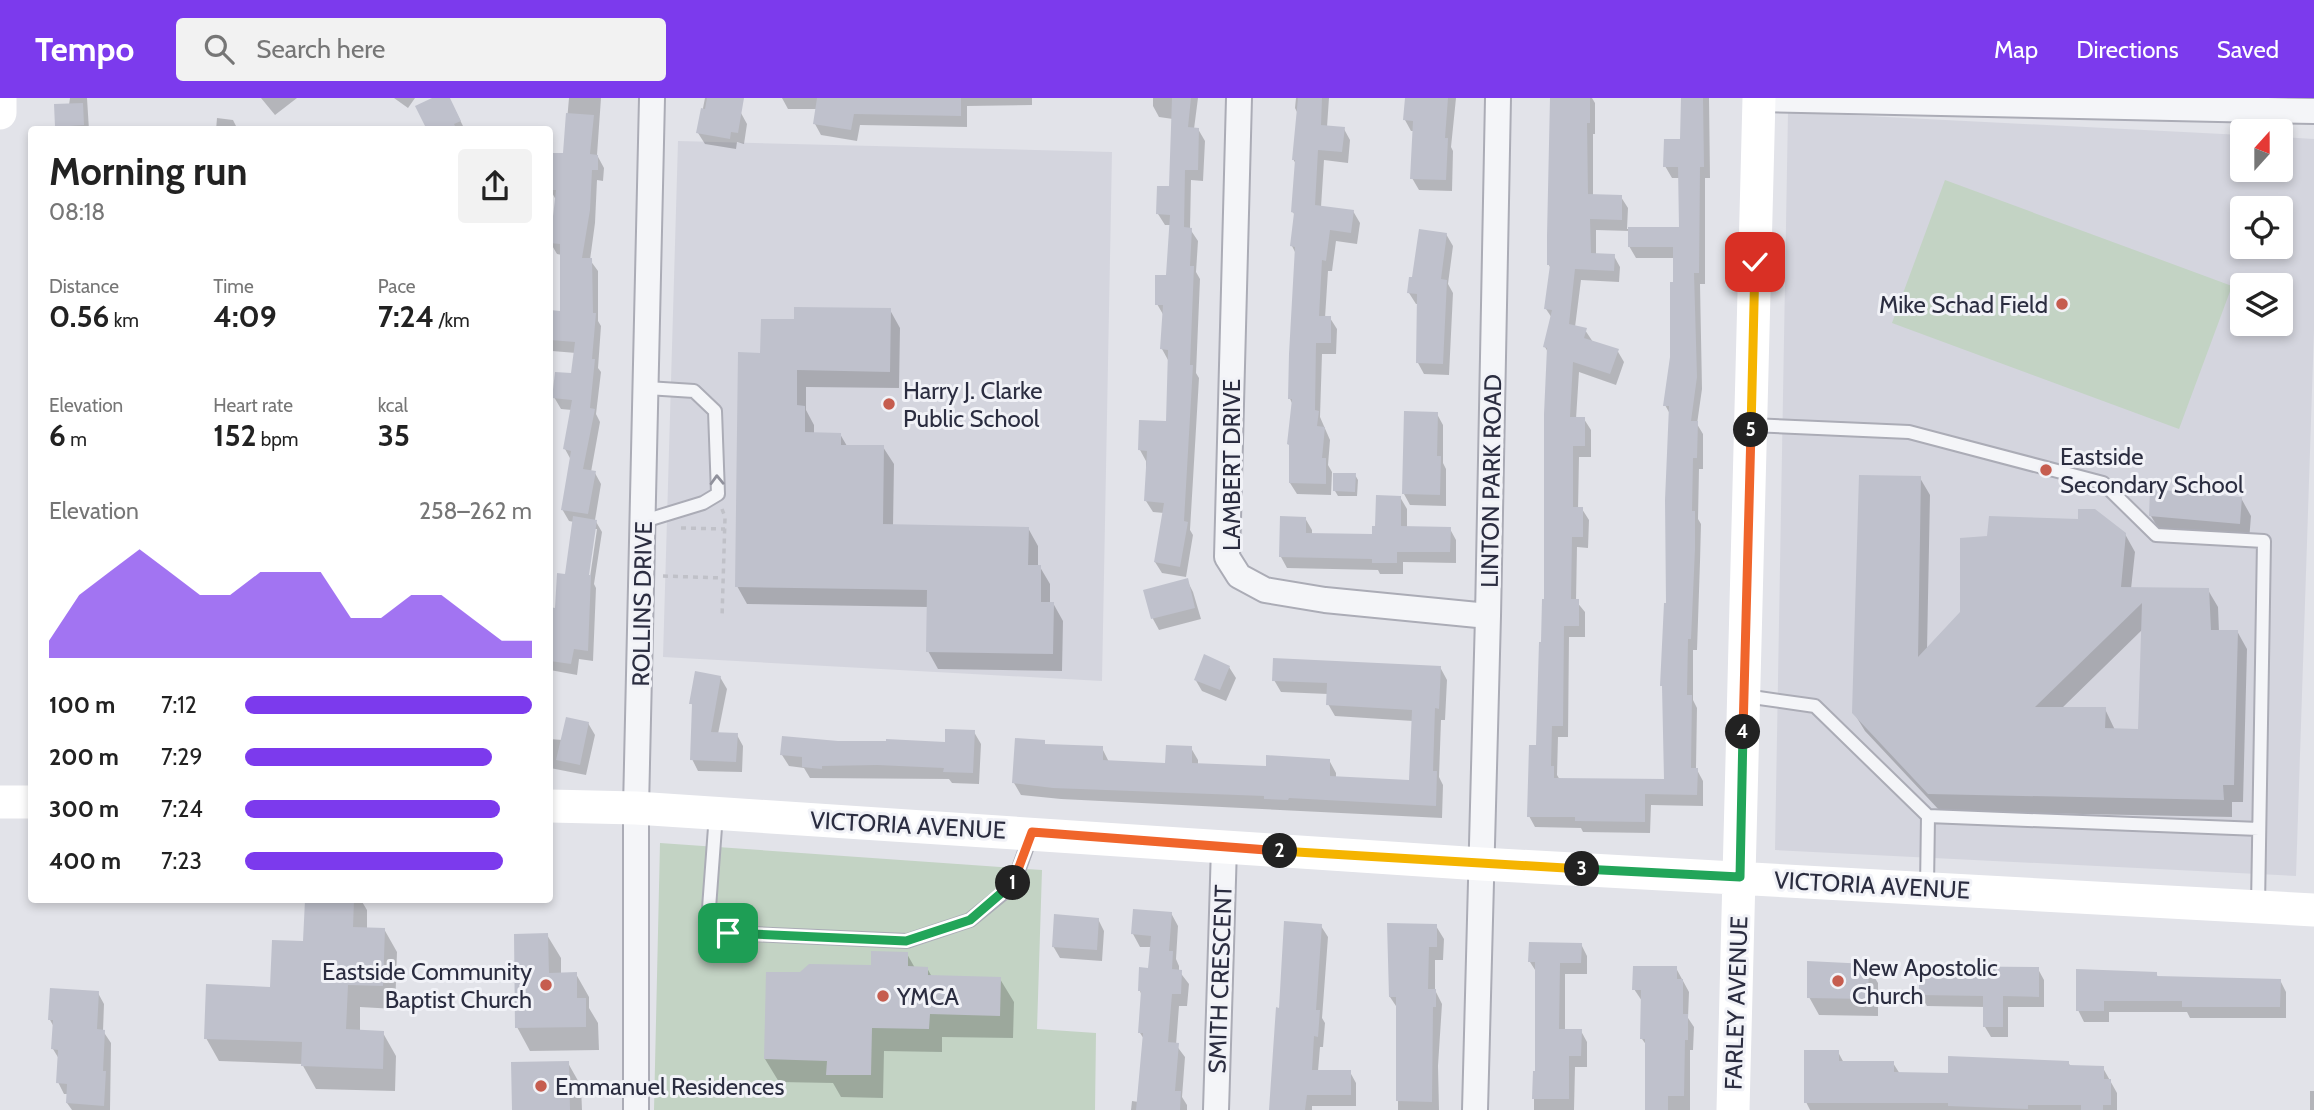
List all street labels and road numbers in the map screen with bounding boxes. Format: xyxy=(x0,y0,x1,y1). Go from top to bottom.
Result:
street label: LINTON PARK ROAD xyxy=(1475,374,1507,588)
street label: LAMBERT DRIVE xyxy=(1217,379,1246,551)
street label: ROLLINS DRIVE xyxy=(626,521,658,687)
street label: VICTORIA AVENUE xyxy=(809,805,1007,845)
street label: VICTORIA AVENUE xyxy=(1773,865,1971,905)
street label: SMITH CRESCENT xyxy=(1202,884,1238,1074)
street label: FARLEY AVENUE xyxy=(1718,916,1754,1090)

